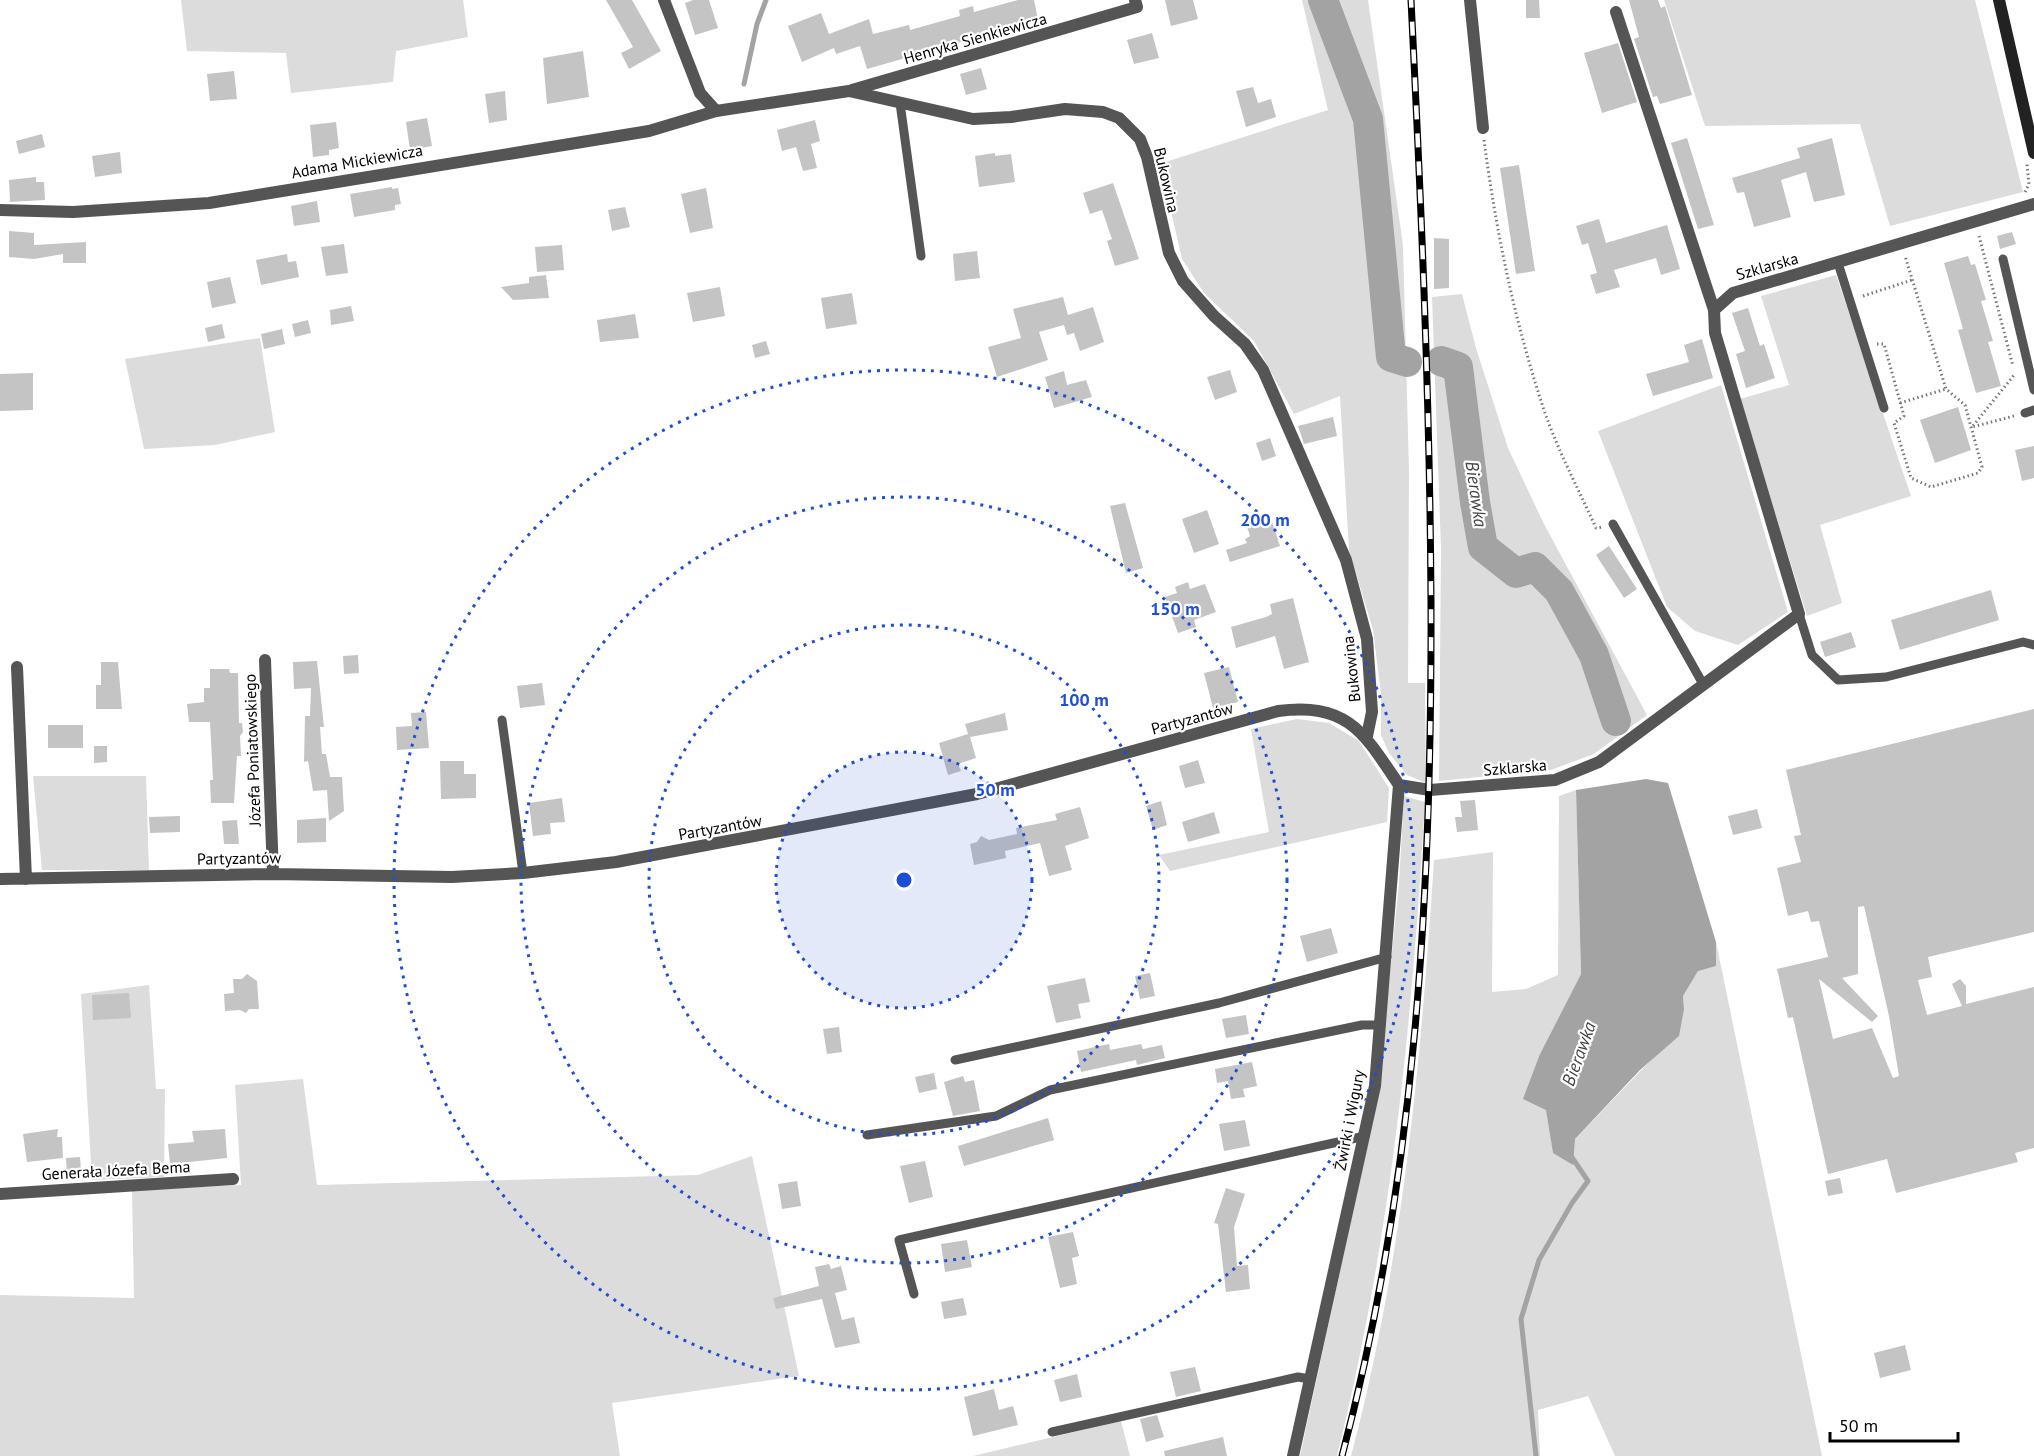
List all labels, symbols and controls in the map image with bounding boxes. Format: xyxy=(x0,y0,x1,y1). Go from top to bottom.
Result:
street label: Henryka Sienkiewicza xyxy=(901,8,1049,68)
street label: Adama Mickiewicza xyxy=(290,140,424,182)
street label: Bukowina xyxy=(1150,145,1184,215)
street label: Szklarska xyxy=(1734,248,1800,284)
water label: Bierawka xyxy=(1460,459,1493,529)
text: 200 m xyxy=(1240,508,1290,531)
text: 150 m xyxy=(1150,597,1200,620)
street label: Bukowina xyxy=(1338,635,1364,703)
street label: Józefa Poniatowskiego xyxy=(239,673,265,828)
text: 100 m xyxy=(1059,688,1109,711)
street label: Partyzantów xyxy=(1149,697,1235,739)
street label: Szklarska xyxy=(1482,754,1548,780)
text: 50 m xyxy=(975,778,1015,801)
street label: Partyzantów xyxy=(677,810,763,844)
street label: Partyzantów xyxy=(197,847,282,869)
centre of rings xyxy=(894,870,914,890)
water label: Bierawka xyxy=(1556,1018,1601,1089)
street label: Żwirki i Wigury xyxy=(1329,1068,1369,1172)
street label: Generała Józefa Bema xyxy=(41,1156,191,1184)
scale bar xyxy=(1830,1405,1958,1443)
text: 50 m xyxy=(1839,1414,1878,1437)

